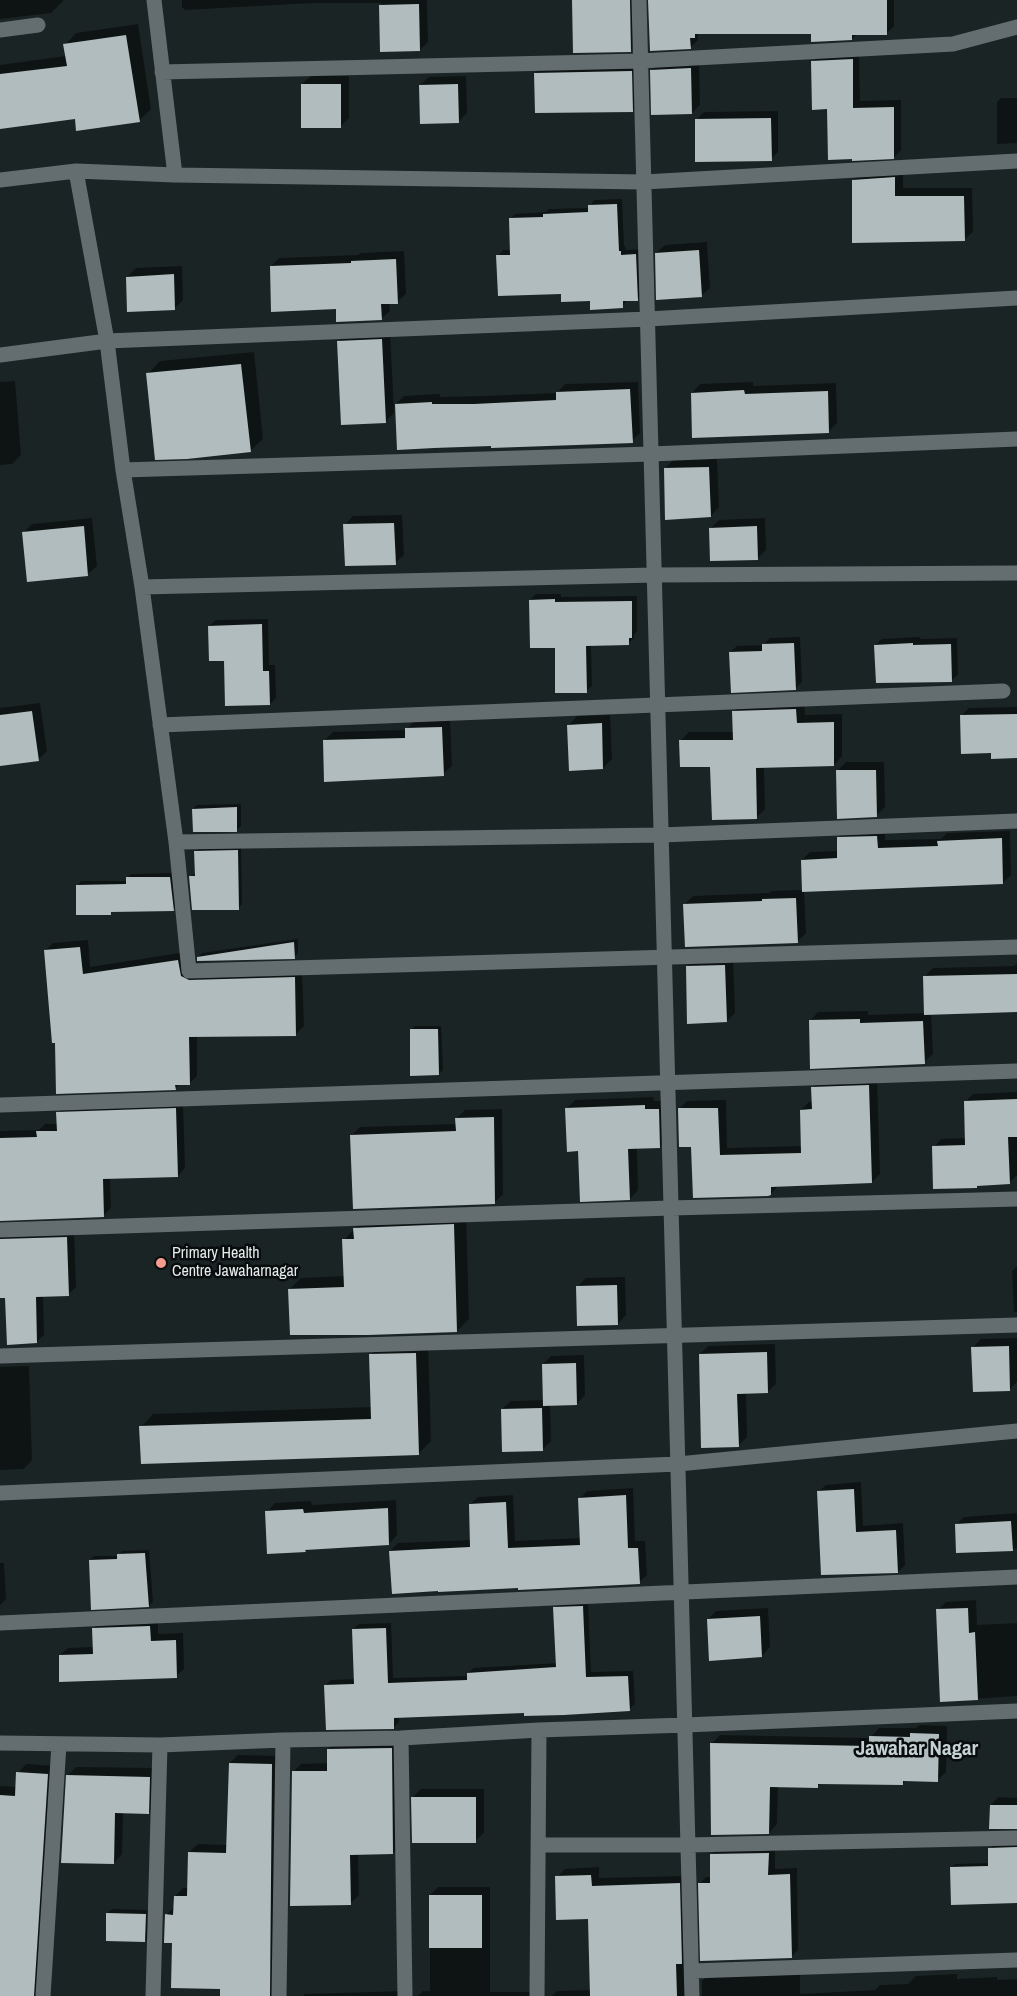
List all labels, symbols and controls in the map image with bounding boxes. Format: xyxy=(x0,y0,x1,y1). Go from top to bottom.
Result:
place label: Primary Health Centre Jawaharnagar xyxy=(172,1244,298,1282)
marker: Primary Health Centre Jawaharnagar xyxy=(154,1256,168,1270)
district label: Jawahar Nagar xyxy=(856,1736,978,1762)

